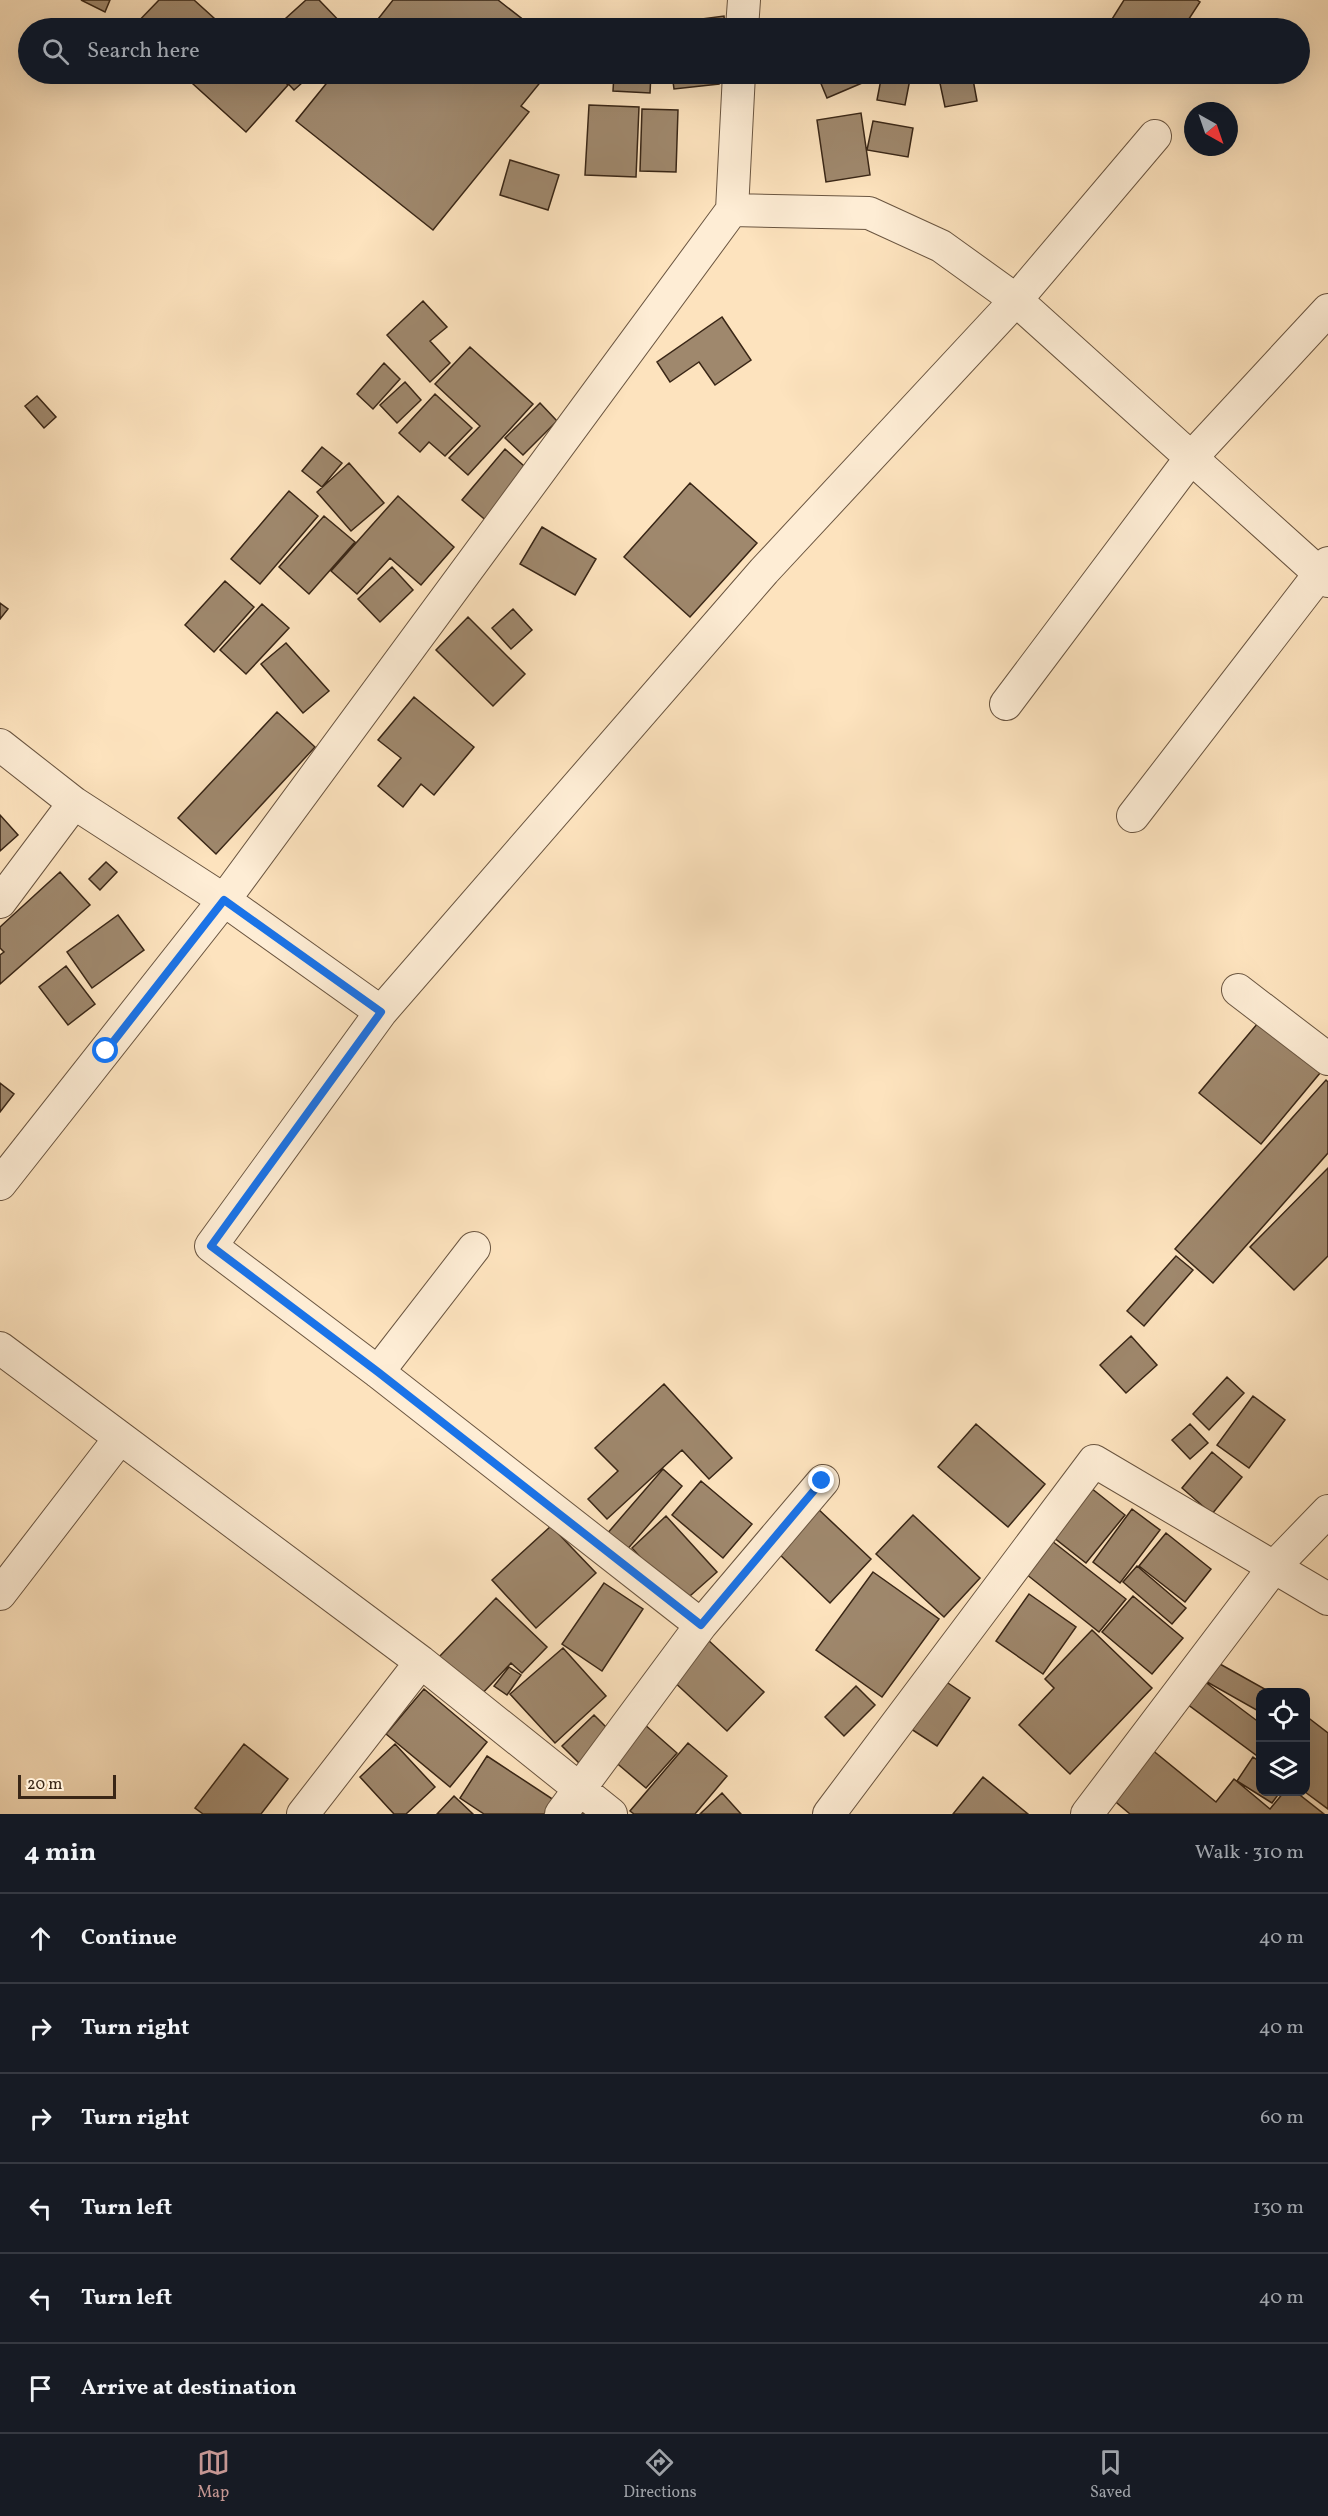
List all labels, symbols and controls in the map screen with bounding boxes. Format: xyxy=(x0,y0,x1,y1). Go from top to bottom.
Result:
search box xyxy=(18,18,1310,84)
icon: search xyxy=(39,35,72,68)
text: Search here xyxy=(87,36,200,67)
north arrow xyxy=(1184,102,1238,156)
route start xyxy=(92,1037,118,1063)
route end xyxy=(808,1467,834,1493)
map controls xyxy=(1256,1688,1310,1796)
button: locate xyxy=(1256,1688,1310,1742)
button: layers xyxy=(1256,1742,1310,1796)
scale bar xyxy=(18,1772,116,1800)
text: 20 m xyxy=(27,1774,62,1796)
text: 4 min xyxy=(24,1835,96,1871)
text: Walk · 310 m xyxy=(1195,1839,1304,1867)
icon: ahead xyxy=(24,1922,57,1955)
text: Continue xyxy=(81,1923,177,1954)
text: 40 m xyxy=(1259,1924,1304,1952)
icon: right xyxy=(24,2012,57,2045)
text: Turn right xyxy=(81,2013,189,2044)
text: 40 m xyxy=(1259,2014,1304,2042)
icon: right xyxy=(24,2102,57,2135)
text: Turn right xyxy=(81,2103,189,2134)
text: 60 m xyxy=(1260,2104,1304,2132)
icon: left xyxy=(24,2192,57,2225)
text: Turn left xyxy=(81,2193,172,2224)
text: 130 m xyxy=(1253,2194,1304,2222)
icon: left xyxy=(24,2282,57,2315)
text: Turn left xyxy=(81,2283,172,2314)
text: 40 m xyxy=(1259,2284,1304,2312)
icon: arrive xyxy=(24,2372,57,2405)
text: Arrive at destination xyxy=(81,2373,297,2404)
tab: Map xyxy=(197,2446,230,2504)
tab: Directions xyxy=(623,2446,697,2504)
tab: Saved xyxy=(1090,2446,1131,2504)

